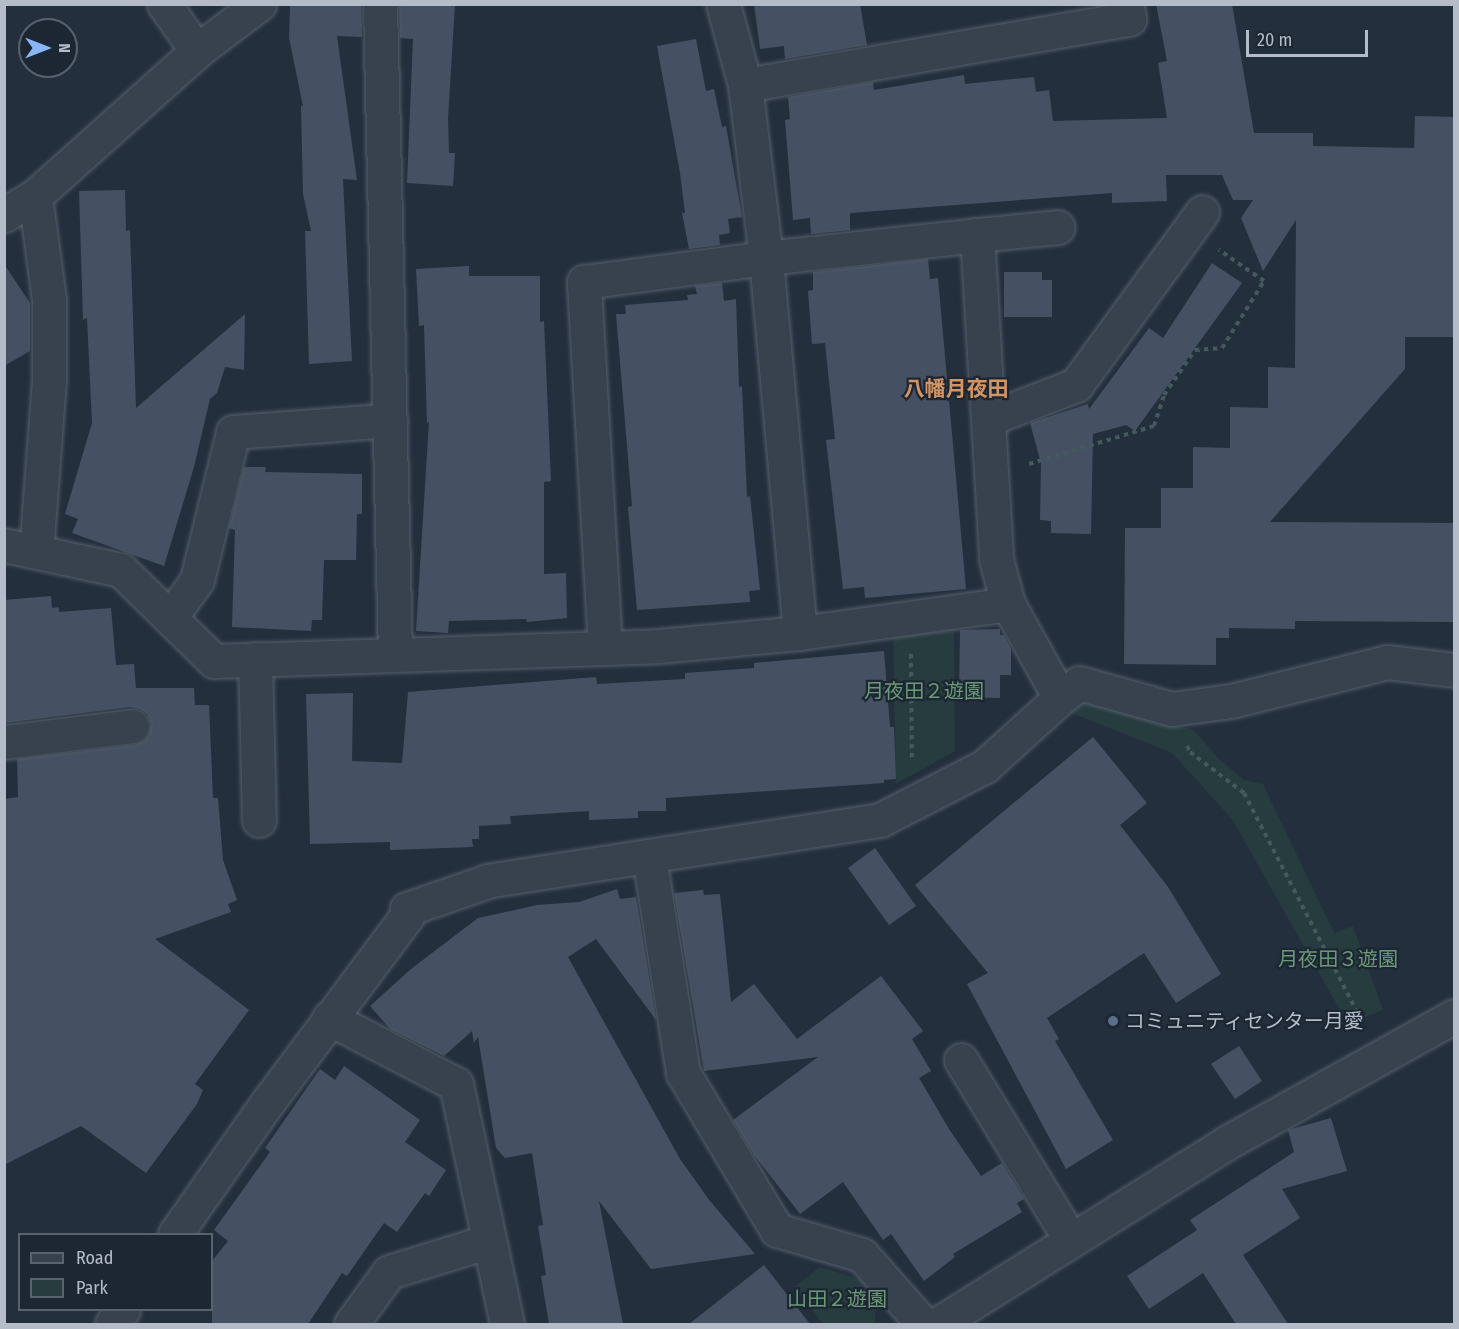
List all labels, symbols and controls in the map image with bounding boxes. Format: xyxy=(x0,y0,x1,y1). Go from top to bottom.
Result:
north arrow xyxy=(18,18,78,78)
scale bar xyxy=(1249,18,1370,56)
text: 20 m xyxy=(1257,29,1292,51)
text: N xyxy=(55,43,74,53)
district label: 八幡月夜田 xyxy=(904,376,1008,402)
park label: 月夜田２遊園 xyxy=(864,679,984,703)
park label: 月夜田３遊園 xyxy=(1278,947,1398,971)
place label: コミュニティセンター月愛 xyxy=(1125,1009,1365,1033)
marker: コミュニティセンター月愛 xyxy=(1106,1014,1120,1028)
legend xyxy=(18,1233,213,1311)
text: Road xyxy=(76,1247,113,1269)
text: Park xyxy=(76,1277,108,1299)
park label: 山田２遊園 xyxy=(787,1287,887,1311)

